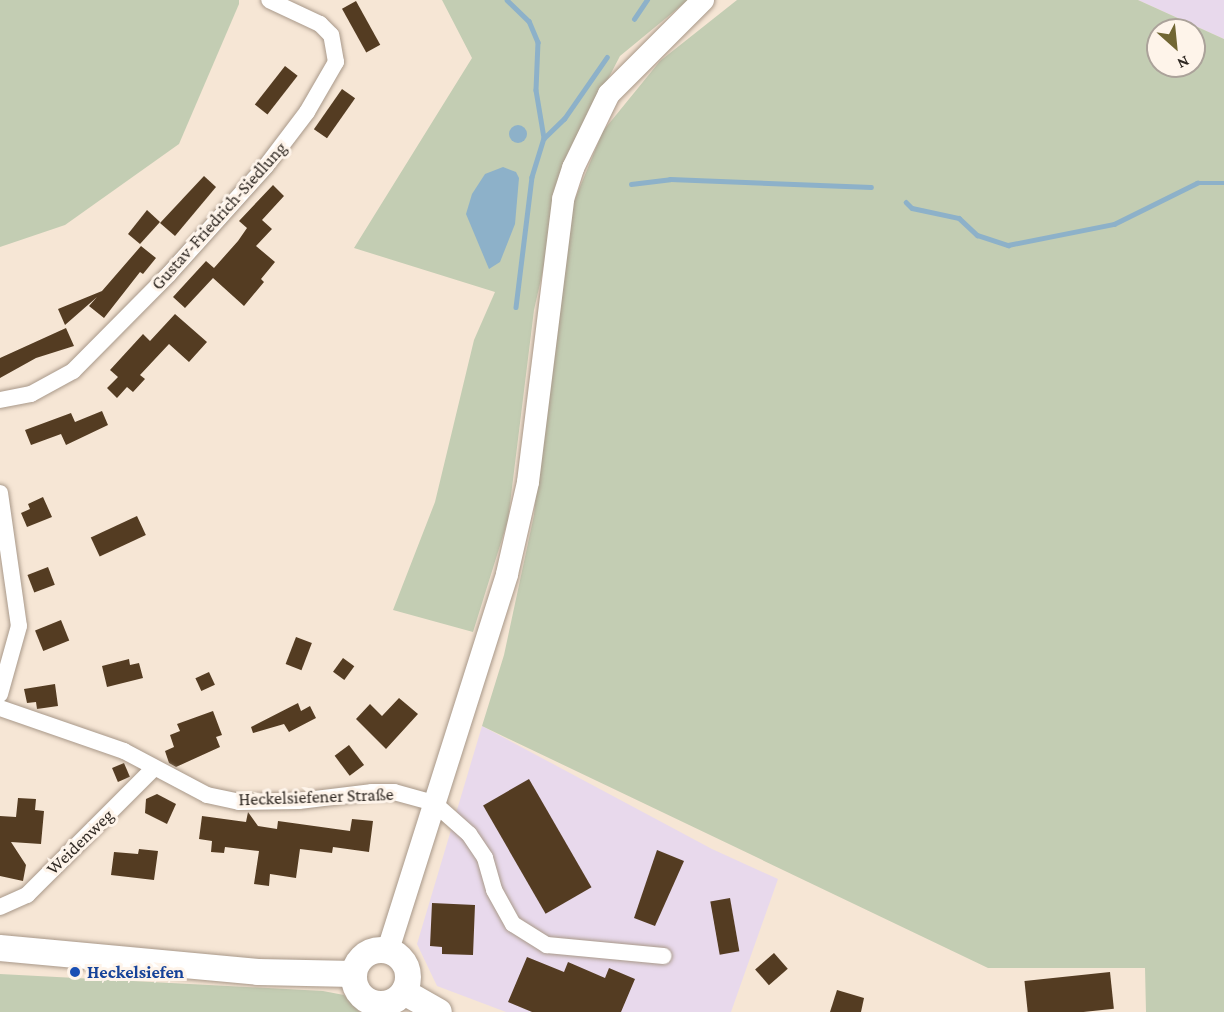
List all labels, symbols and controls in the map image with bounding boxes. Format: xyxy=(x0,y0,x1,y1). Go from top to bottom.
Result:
north arrow xyxy=(1146,18,1206,78)
text: N xyxy=(1175,53,1192,73)
street label: Gustav-Friedrich-Siedlung xyxy=(147,137,291,295)
street label: Heckelsiefener Straße xyxy=(238,784,394,810)
street label: Weidenweg xyxy=(42,805,118,879)
place label: Heckelsiefen xyxy=(87,961,184,983)
marker: Heckelsiefen xyxy=(68,965,82,979)

